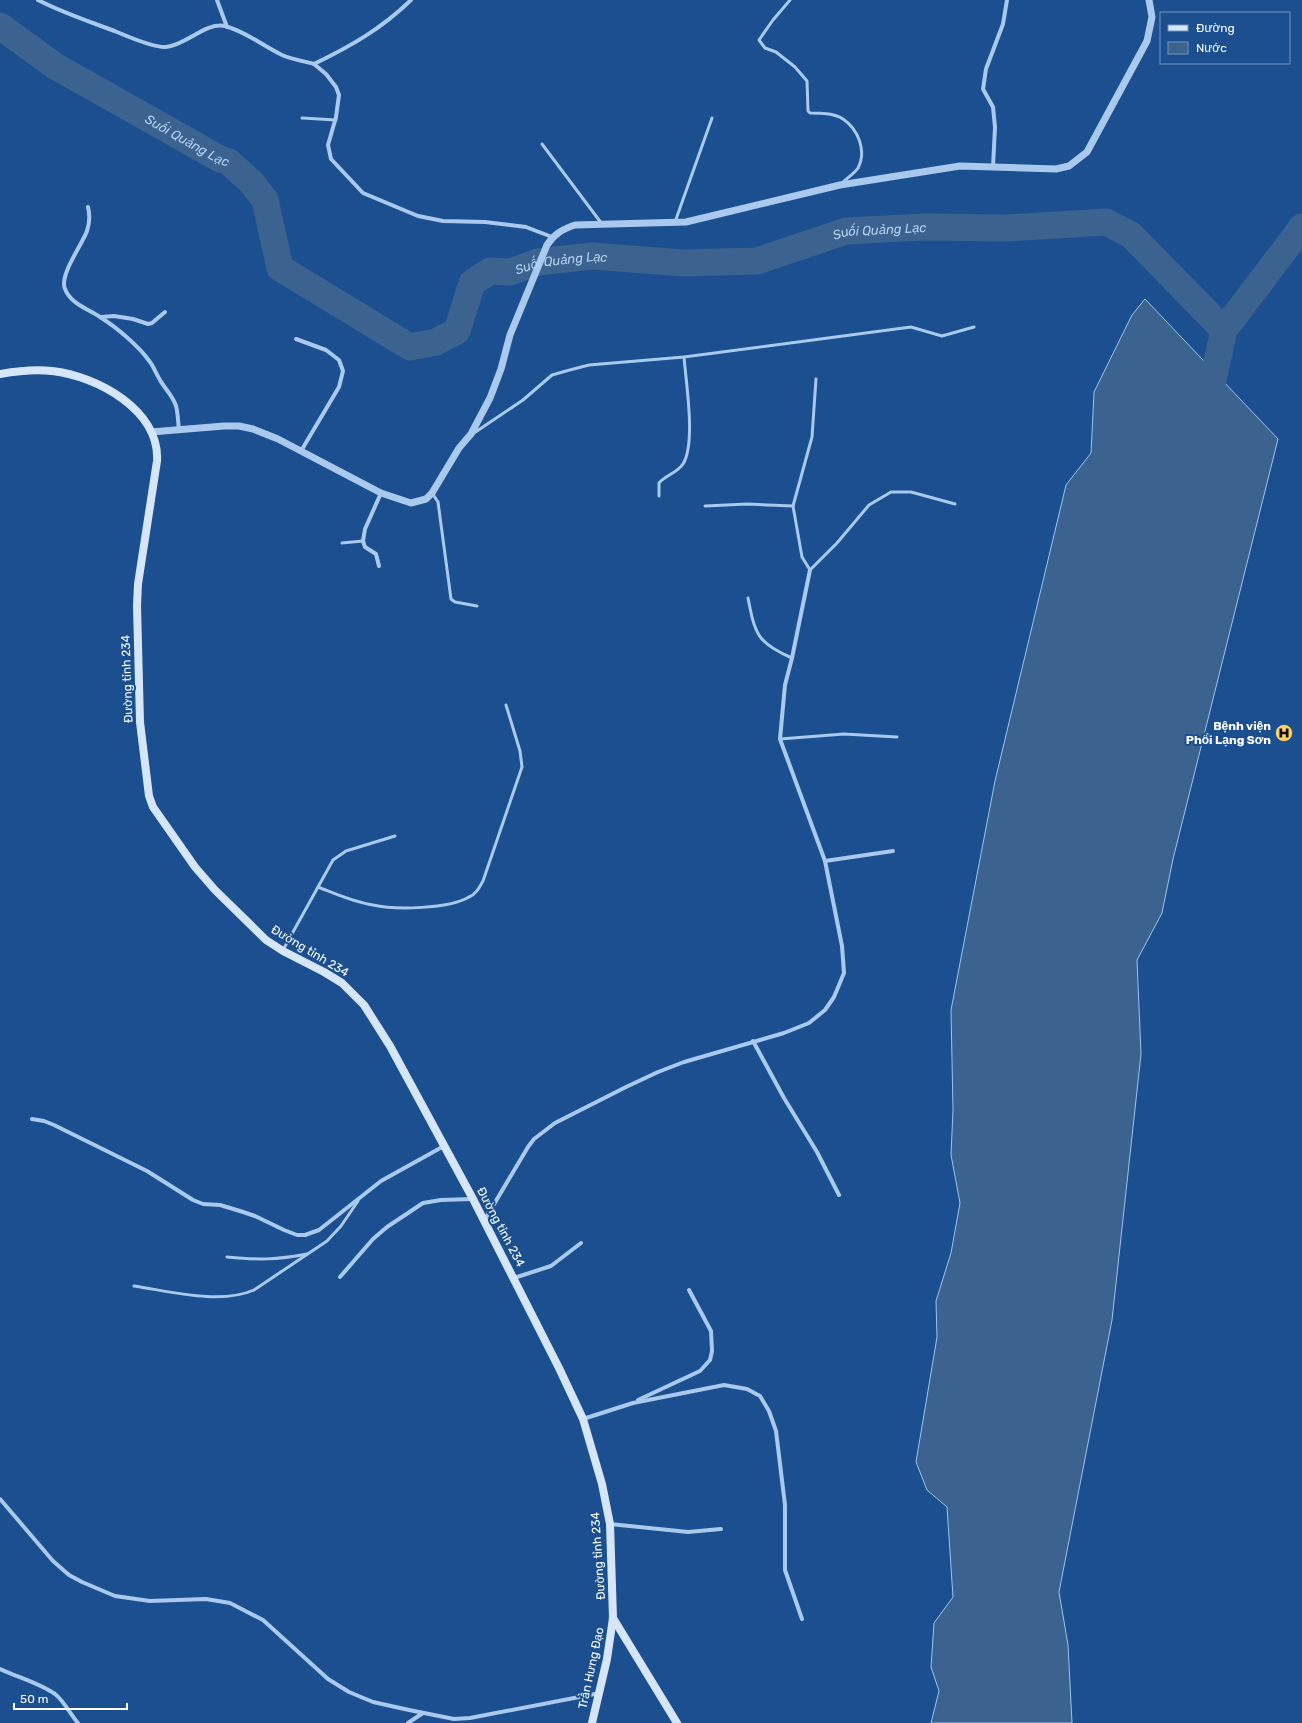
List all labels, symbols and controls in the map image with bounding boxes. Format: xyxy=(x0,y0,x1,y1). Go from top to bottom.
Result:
legend xyxy=(1160,12,1290,64)
text: Đường xyxy=(1196,21,1235,35)
text: Nước xyxy=(1196,41,1227,55)
water label: Suối Quảng Lạc xyxy=(143,111,232,169)
water label: Suối Quảng Lạc xyxy=(831,219,927,242)
water label: Suối Quảng Lạc xyxy=(513,249,608,277)
street label: Đường tỉnh 234 xyxy=(118,634,136,723)
place label: Bệnh viện Phổi Lạng Sơn xyxy=(1186,719,1271,747)
hospital icon: Bệnh viện Phổi Lạng Sơn xyxy=(1274,723,1294,743)
street label: Đường tỉnh 234 xyxy=(269,922,352,980)
street label: Đường tỉnh 234 xyxy=(474,1185,528,1270)
street label: Đường tỉnh 234 xyxy=(588,1511,608,1600)
street label: Trần Hưng Đạo xyxy=(575,1626,607,1710)
scale bar xyxy=(14,1685,127,1711)
text: 50 m xyxy=(20,1692,48,1706)

